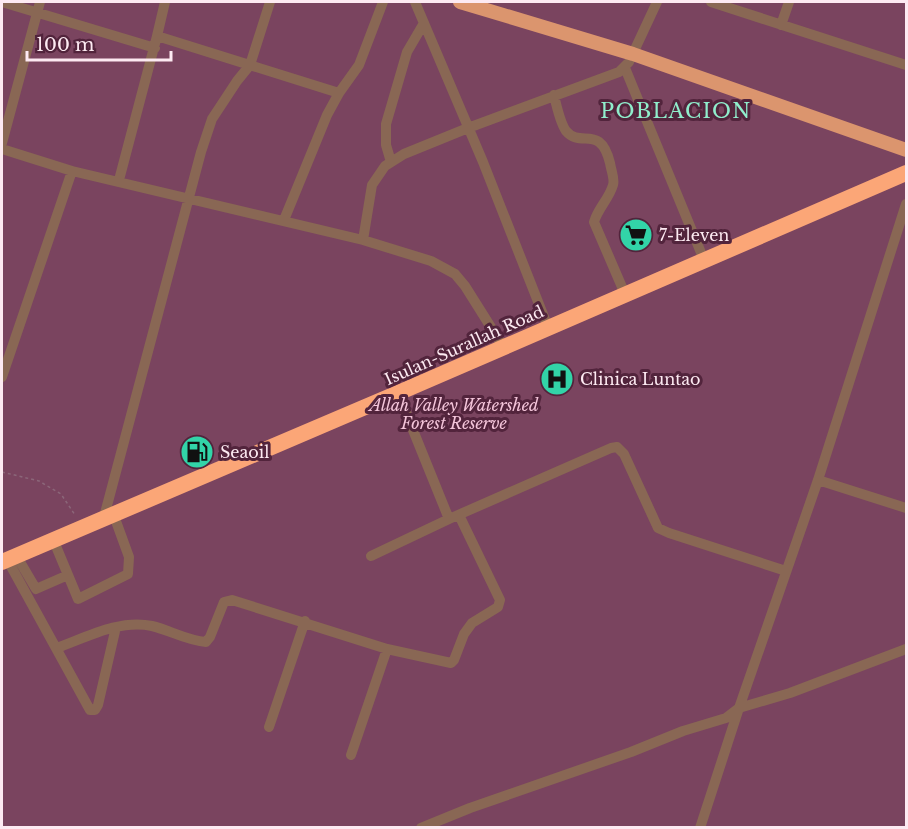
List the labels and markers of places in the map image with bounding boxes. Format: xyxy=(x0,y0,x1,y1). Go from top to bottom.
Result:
supermarket icon: 7-Eleven xyxy=(618,217,654,253)
place label: 7-Eleven xyxy=(659,225,729,245)
hospital icon: Clinica Luntao xyxy=(539,361,575,397)
place label: Clinica Luntao xyxy=(580,369,701,389)
fuel station icon: Seaoil xyxy=(179,434,215,470)
place label: Seaoil xyxy=(220,442,269,462)

